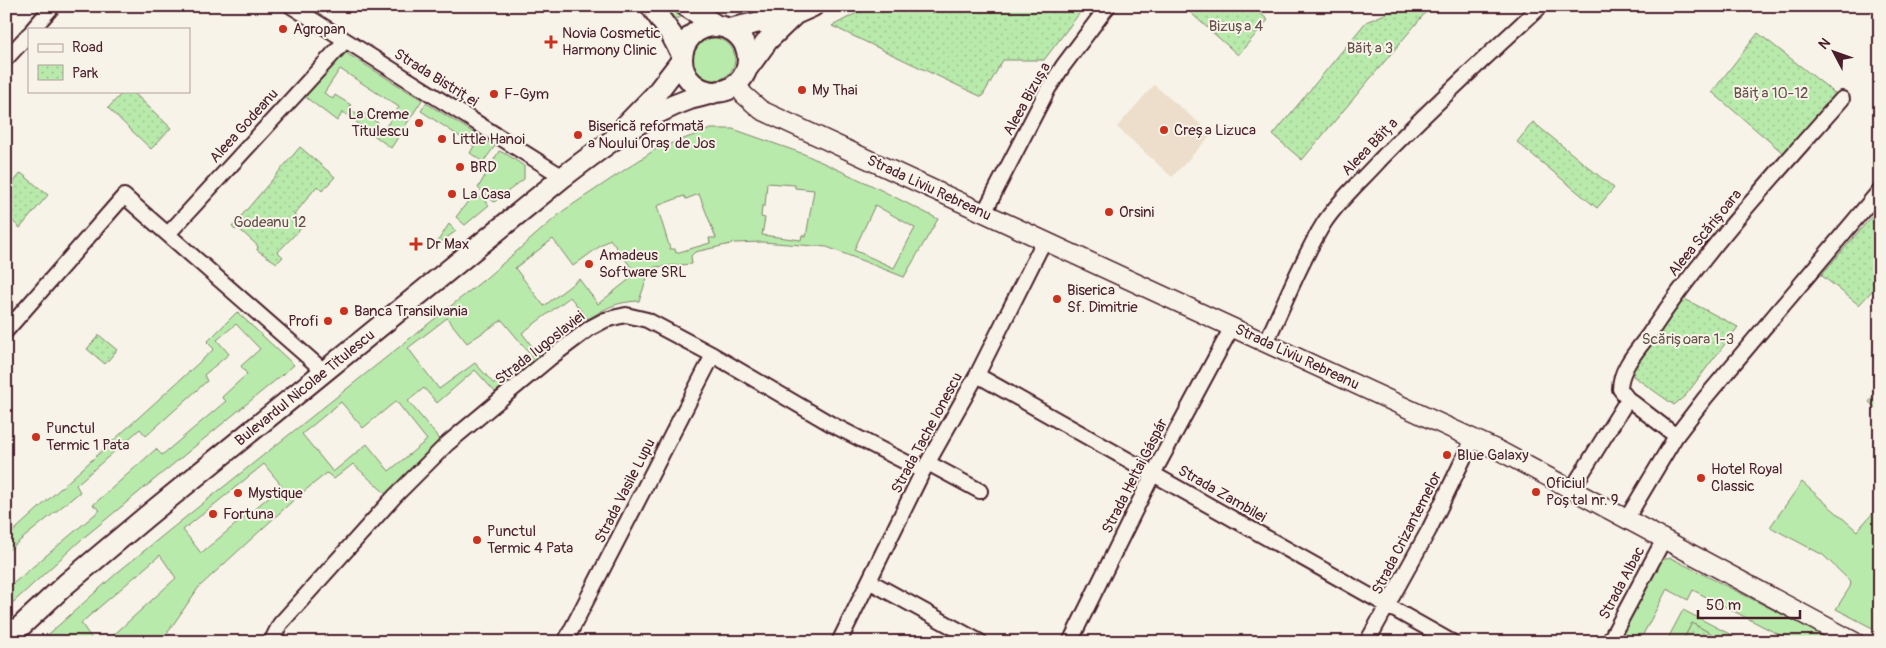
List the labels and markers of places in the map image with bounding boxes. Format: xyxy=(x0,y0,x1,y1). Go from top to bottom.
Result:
place label: Agropan xyxy=(293,20,346,39)
marker: Agropan xyxy=(277,23,289,35)
place label: Novia Cosmetic Harmony Clinic xyxy=(562,24,661,60)
marker: Novia Cosmetic Harmony Clinic xyxy=(544,35,558,49)
place label: My Thai xyxy=(812,81,858,100)
marker: My Thai xyxy=(796,84,808,96)
place label: F-Gym xyxy=(504,85,549,104)
marker: F-Gym xyxy=(488,88,500,100)
place label: La Creme Titulescu xyxy=(348,105,410,141)
marker: La Creme Titulescu xyxy=(413,117,425,129)
place label: Biserică reformată a Noului Oraș de Jos xyxy=(588,117,716,153)
place label: Creșa Lizuca xyxy=(1174,121,1256,140)
marker: Creșa Lizuca xyxy=(1158,124,1170,136)
marker: Biserică reformată a Noului Oraș de Jos xyxy=(572,129,584,141)
place label: Little Hanoi xyxy=(452,130,525,149)
marker: Little Hanoi xyxy=(436,133,448,145)
place label: BRD xyxy=(470,158,497,177)
marker: BRD xyxy=(454,161,466,173)
place label: La Casa xyxy=(462,185,511,204)
marker: La Casa xyxy=(446,188,458,200)
place label: Orsini xyxy=(1119,203,1155,222)
marker: Orsini xyxy=(1103,206,1115,218)
place label: Dr Max xyxy=(426,235,469,254)
marker: Dr Max xyxy=(410,238,422,250)
place label: Amadeus Software SRL xyxy=(599,246,687,282)
marker: Amadeus Software SRL xyxy=(583,258,595,270)
place label: Biserica Sf. Dimitrie xyxy=(1067,281,1138,317)
marker: Biserica Sf. Dimitrie xyxy=(1051,293,1063,305)
place label: Banca Transilvania xyxy=(354,302,468,321)
marker: Banca Transilvania xyxy=(338,305,350,317)
place label: Profi xyxy=(288,312,318,331)
marker: Profi xyxy=(322,315,334,327)
place label: Punctul Termic 1 Pata xyxy=(46,419,129,455)
marker: Punctul Termic 1 Pata xyxy=(30,431,42,443)
place label: Blue Galaxy xyxy=(1457,446,1529,465)
marker: Blue Galaxy xyxy=(1441,449,1453,461)
place label: Hotel Royal Classic xyxy=(1711,460,1783,496)
marker: Hotel Royal Classic xyxy=(1695,472,1707,484)
place label: Oficiul Poștal nr. 9 xyxy=(1546,474,1618,510)
place label: Mystique xyxy=(248,484,303,503)
marker: Oficiul Poștal nr. 9 xyxy=(1530,486,1542,498)
marker: Mystique xyxy=(232,487,244,499)
place label: Fortuna xyxy=(223,505,274,524)
marker: Fortuna xyxy=(207,508,219,520)
place label: Punctul Termic 4 Pata xyxy=(487,522,573,558)
marker: Punctul Termic 4 Pata xyxy=(471,534,483,546)

